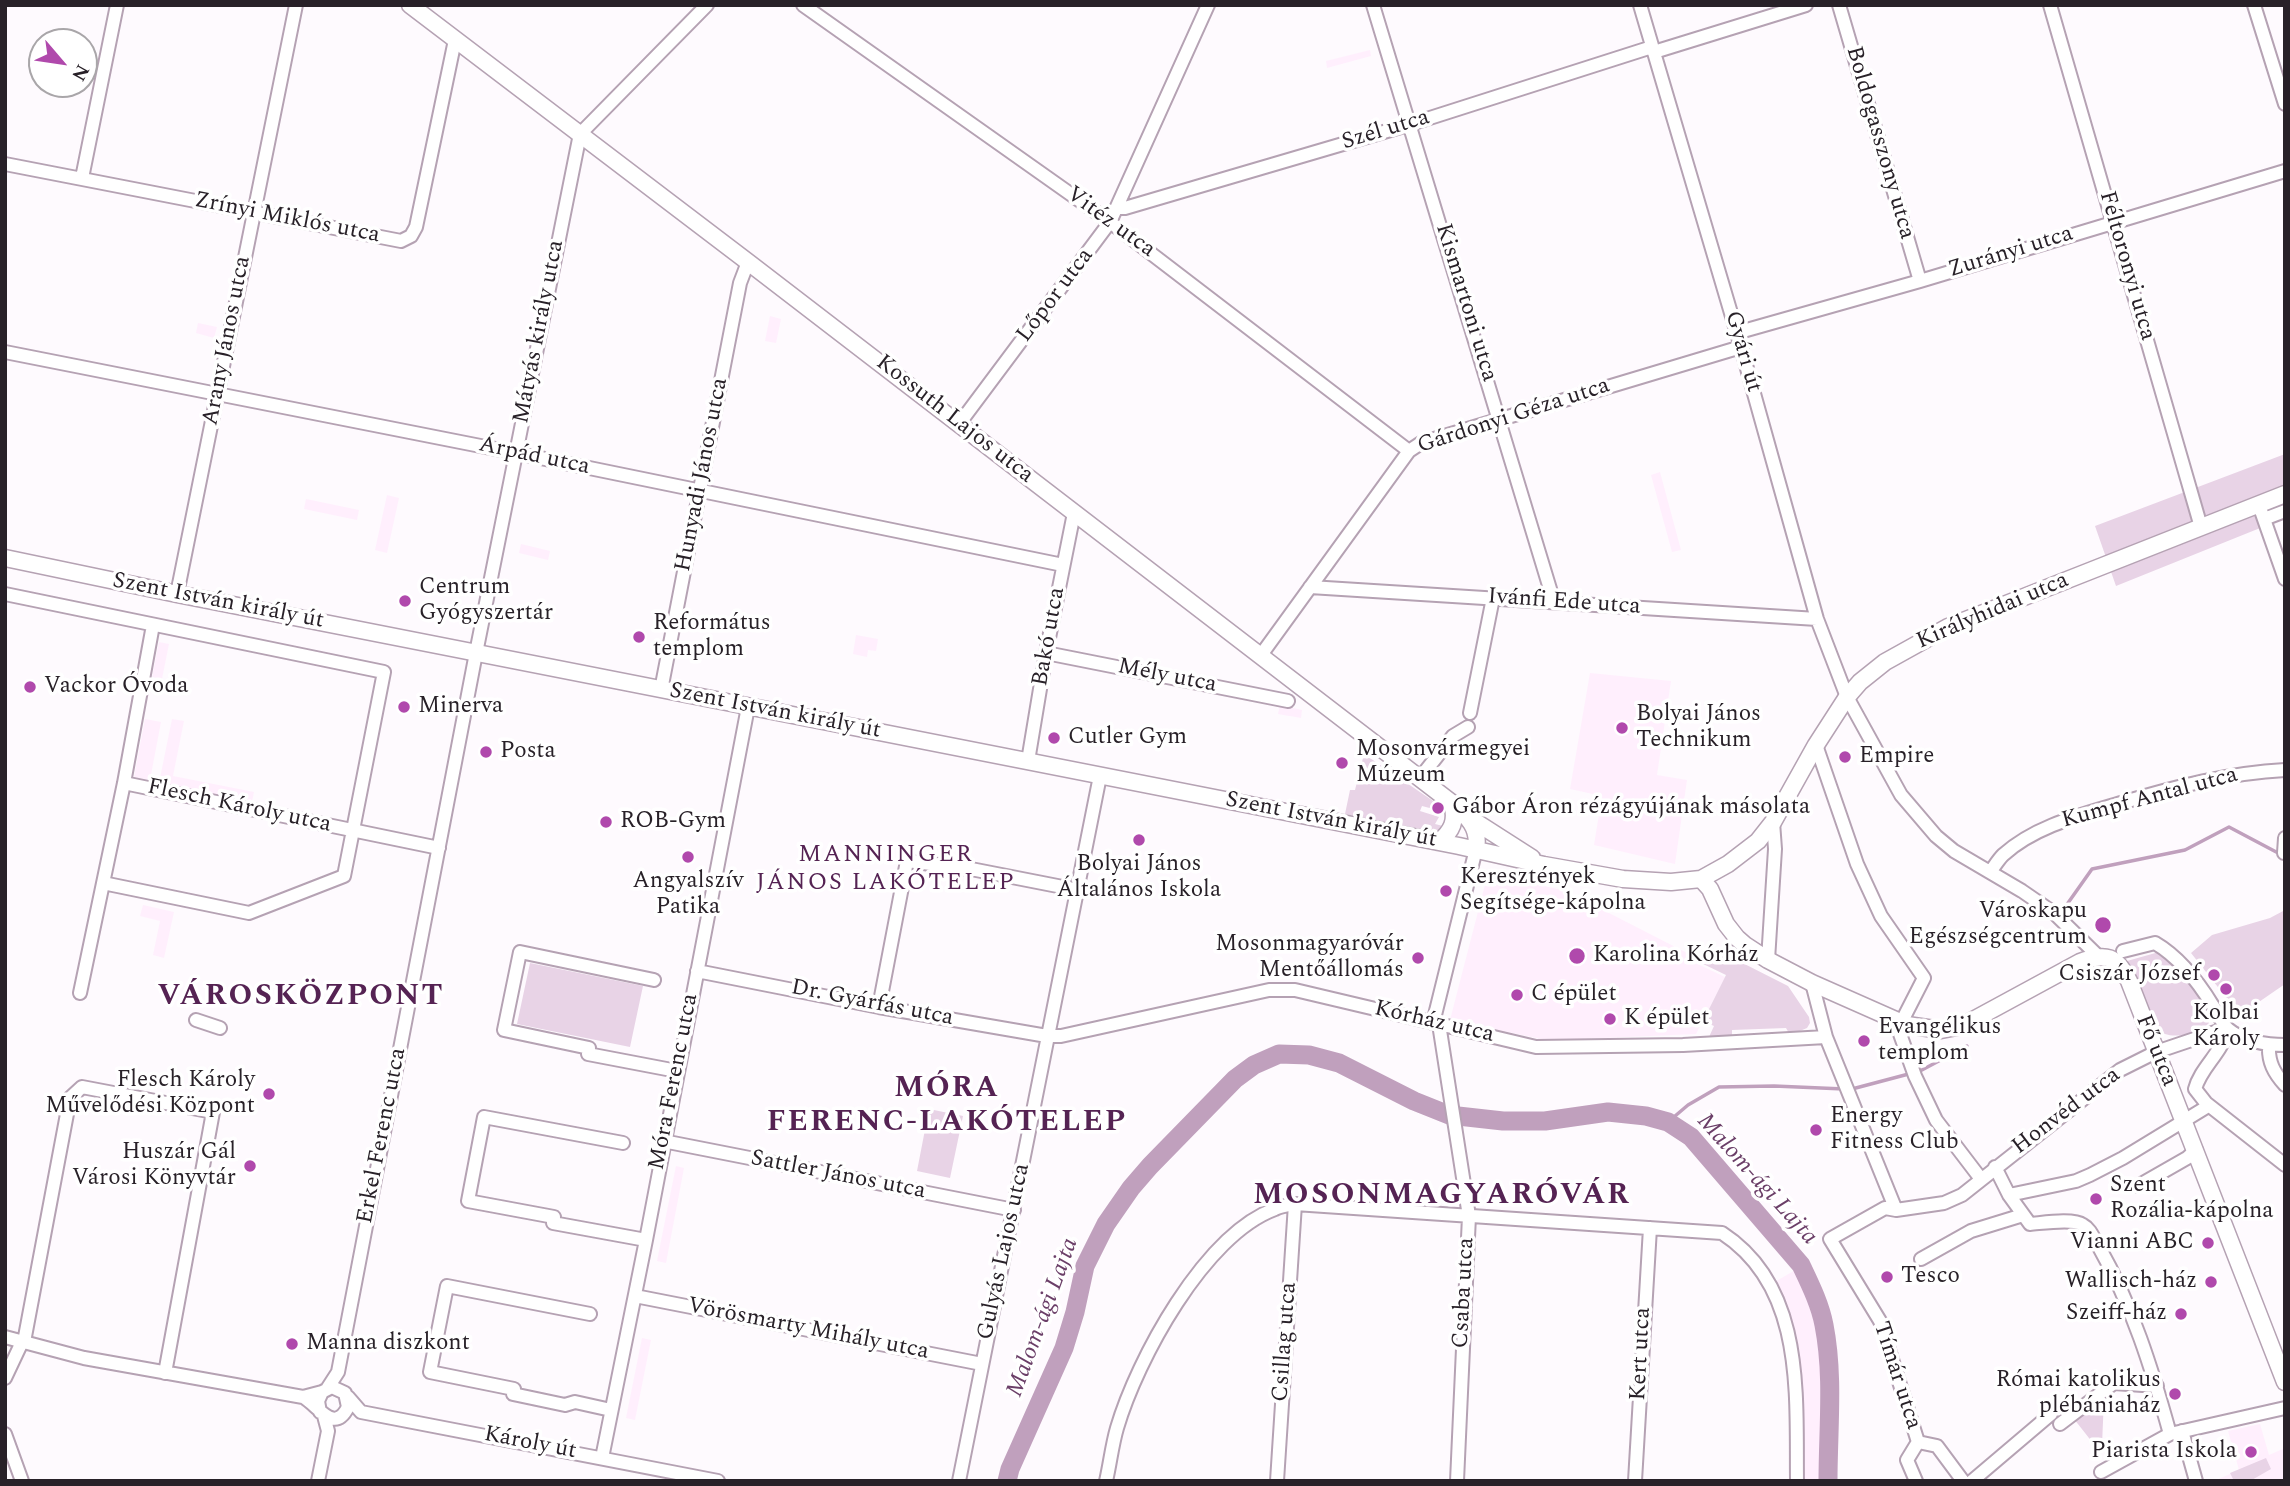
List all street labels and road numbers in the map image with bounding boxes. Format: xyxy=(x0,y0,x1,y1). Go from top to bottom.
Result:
street label: Boldogasszony utca xyxy=(1838,43,1920,243)
street label: Szél utca xyxy=(1339,105,1433,157)
street label: Vitéz utca xyxy=(1060,181,1160,265)
street label: Zrínyi Miklós utca xyxy=(192,187,382,251)
street label: Féltoronyi utca xyxy=(2092,188,2160,344)
street label: Kismartoni utca xyxy=(1428,221,1502,385)
street label: Zurányi utca xyxy=(1945,221,2077,285)
street label: Mátyás király utca xyxy=(509,238,571,426)
street label: Lőpor utca xyxy=(1012,243,1100,349)
street label: Arany János utca xyxy=(198,254,258,428)
street label: Gyári út xyxy=(1717,308,1767,396)
street label: Kossuth Lajos utca xyxy=(870,350,1038,490)
street label: Gárdonyi Géza utca xyxy=(1414,373,1614,461)
street label: Hunyadi János utca xyxy=(671,376,735,574)
street label: Árpád utca xyxy=(476,432,592,482)
street label: Szent István király út xyxy=(110,568,326,636)
street label: Királyhidai utca xyxy=(1913,568,2073,656)
street label: Ivánfi Ede utca xyxy=(1487,584,1641,622)
street label: Bakó utca xyxy=(1028,585,1072,689)
street label: Mély utca xyxy=(1115,654,1219,700)
street label: Szent István király út xyxy=(667,678,883,746)
street label: Kumpf Antal utca xyxy=(2059,762,2241,836)
street label: Flesch Károly utca xyxy=(144,774,334,840)
street label: Szent István király út xyxy=(1223,787,1439,855)
street label: Dr. Gyárfás utca xyxy=(789,975,955,1033)
street label: Móra Ferenc utca xyxy=(644,991,706,1173)
street label: Kórház utca xyxy=(1371,996,1497,1050)
street label: Fő utca xyxy=(2128,1011,2182,1091)
street label: Erkel Ferenc utca xyxy=(352,1046,414,1226)
street label: Honvéd utca xyxy=(2007,1062,2127,1162)
street label: Sattler János utca xyxy=(748,1146,928,1206)
street label: Gulyás Lajos utca xyxy=(973,1161,1037,1343)
street label: Csaba utca xyxy=(1448,1237,1482,1349)
street label: Csillag utca xyxy=(1268,1281,1304,1403)
street label: Vörösmarty Mihály utca xyxy=(685,1293,931,1367)
street label: Kert utca xyxy=(1626,1307,1658,1401)
street label: Tímár utca xyxy=(1866,1319,1926,1433)
street label: Károly út xyxy=(481,1422,579,1466)

